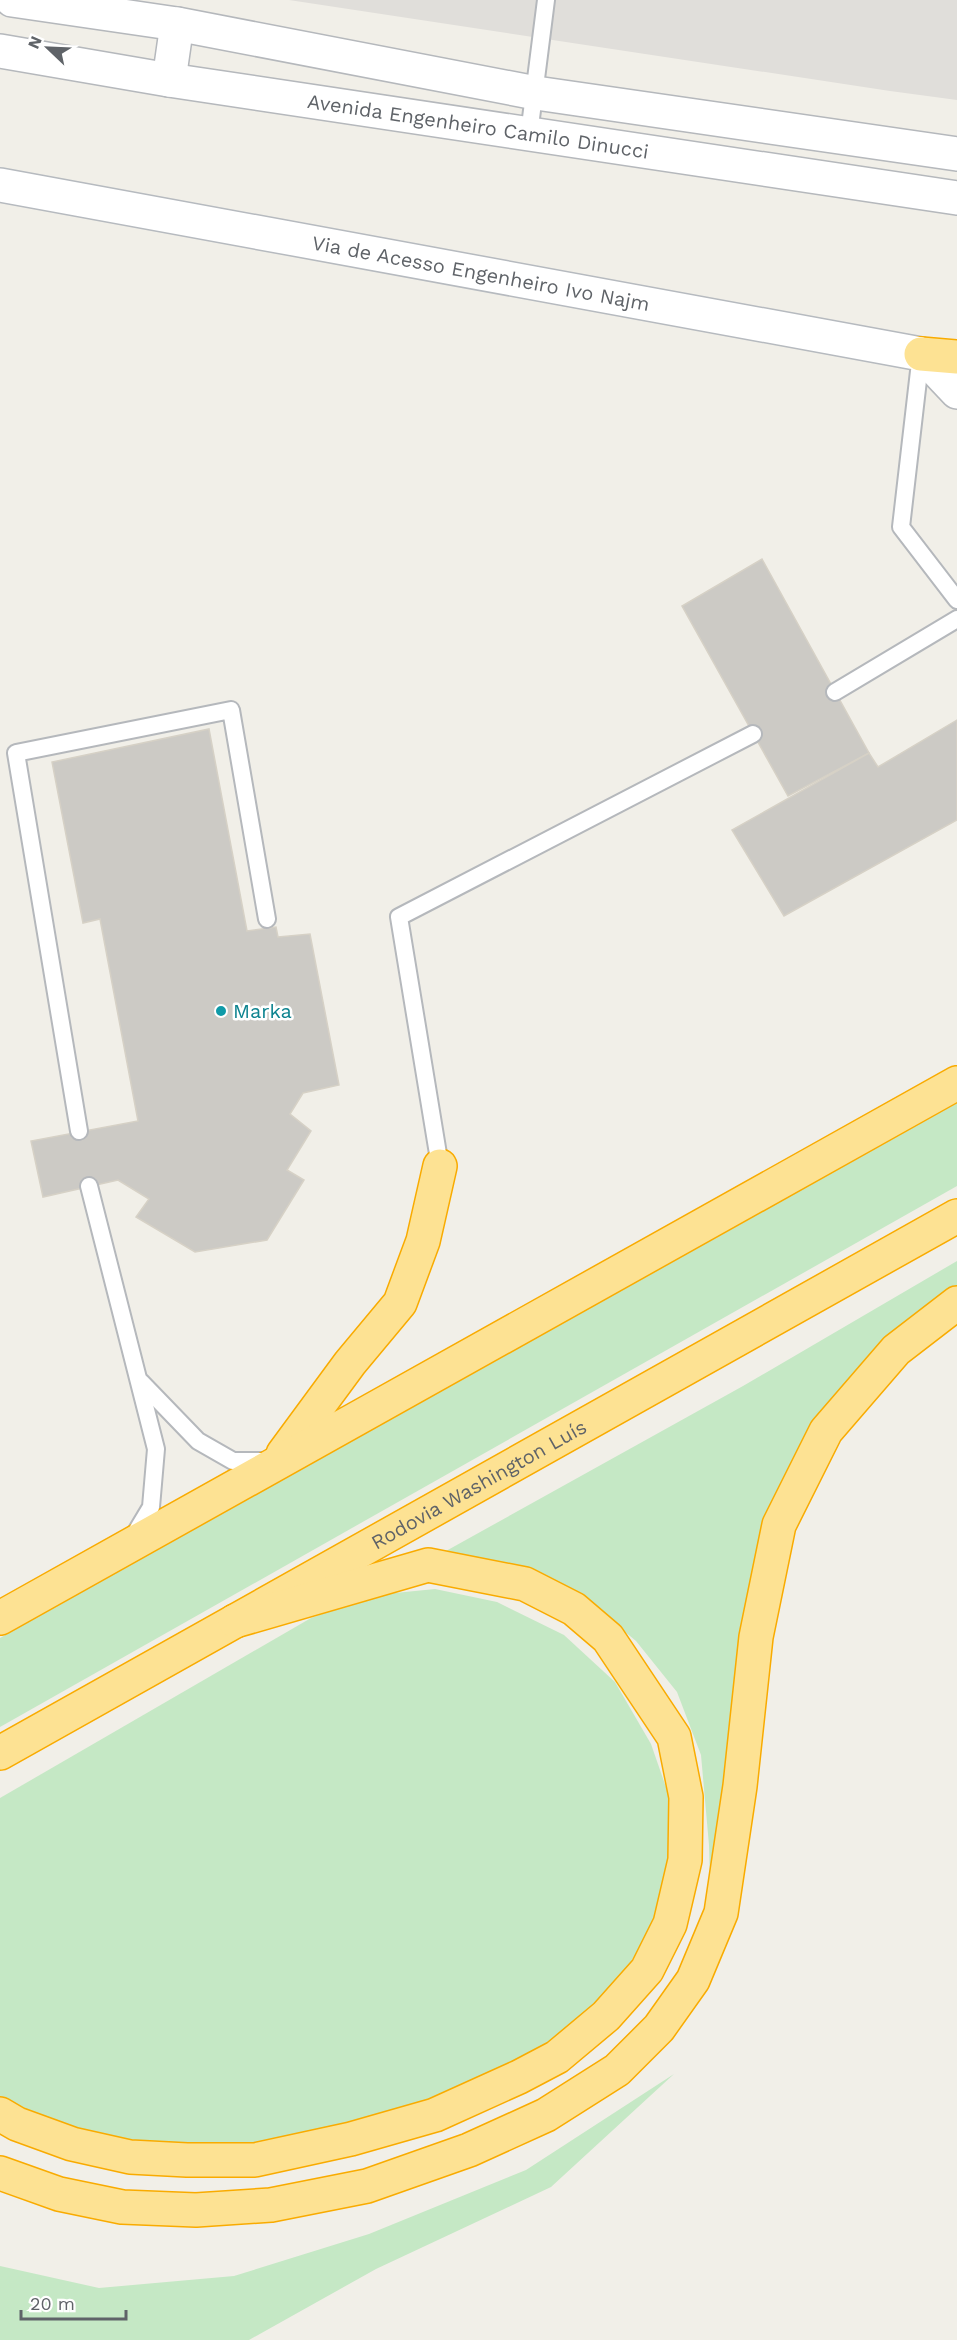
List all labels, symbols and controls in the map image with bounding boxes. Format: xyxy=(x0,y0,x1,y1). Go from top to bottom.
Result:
north arrow xyxy=(18,18,78,78)
text: N xyxy=(24,33,46,52)
street label: Avenida Engenheiro Camilo Dinucci xyxy=(306,89,650,164)
street label: Via de Acesso Engenheiro Ivo Najm xyxy=(310,231,652,316)
place label: Marka xyxy=(233,999,292,1023)
marker: Marka xyxy=(214,1004,228,1018)
street label: Rodovia Washington Luís xyxy=(367,1414,591,1554)
scale bar xyxy=(21,2283,126,2321)
text: 20 m xyxy=(30,2293,75,2314)

